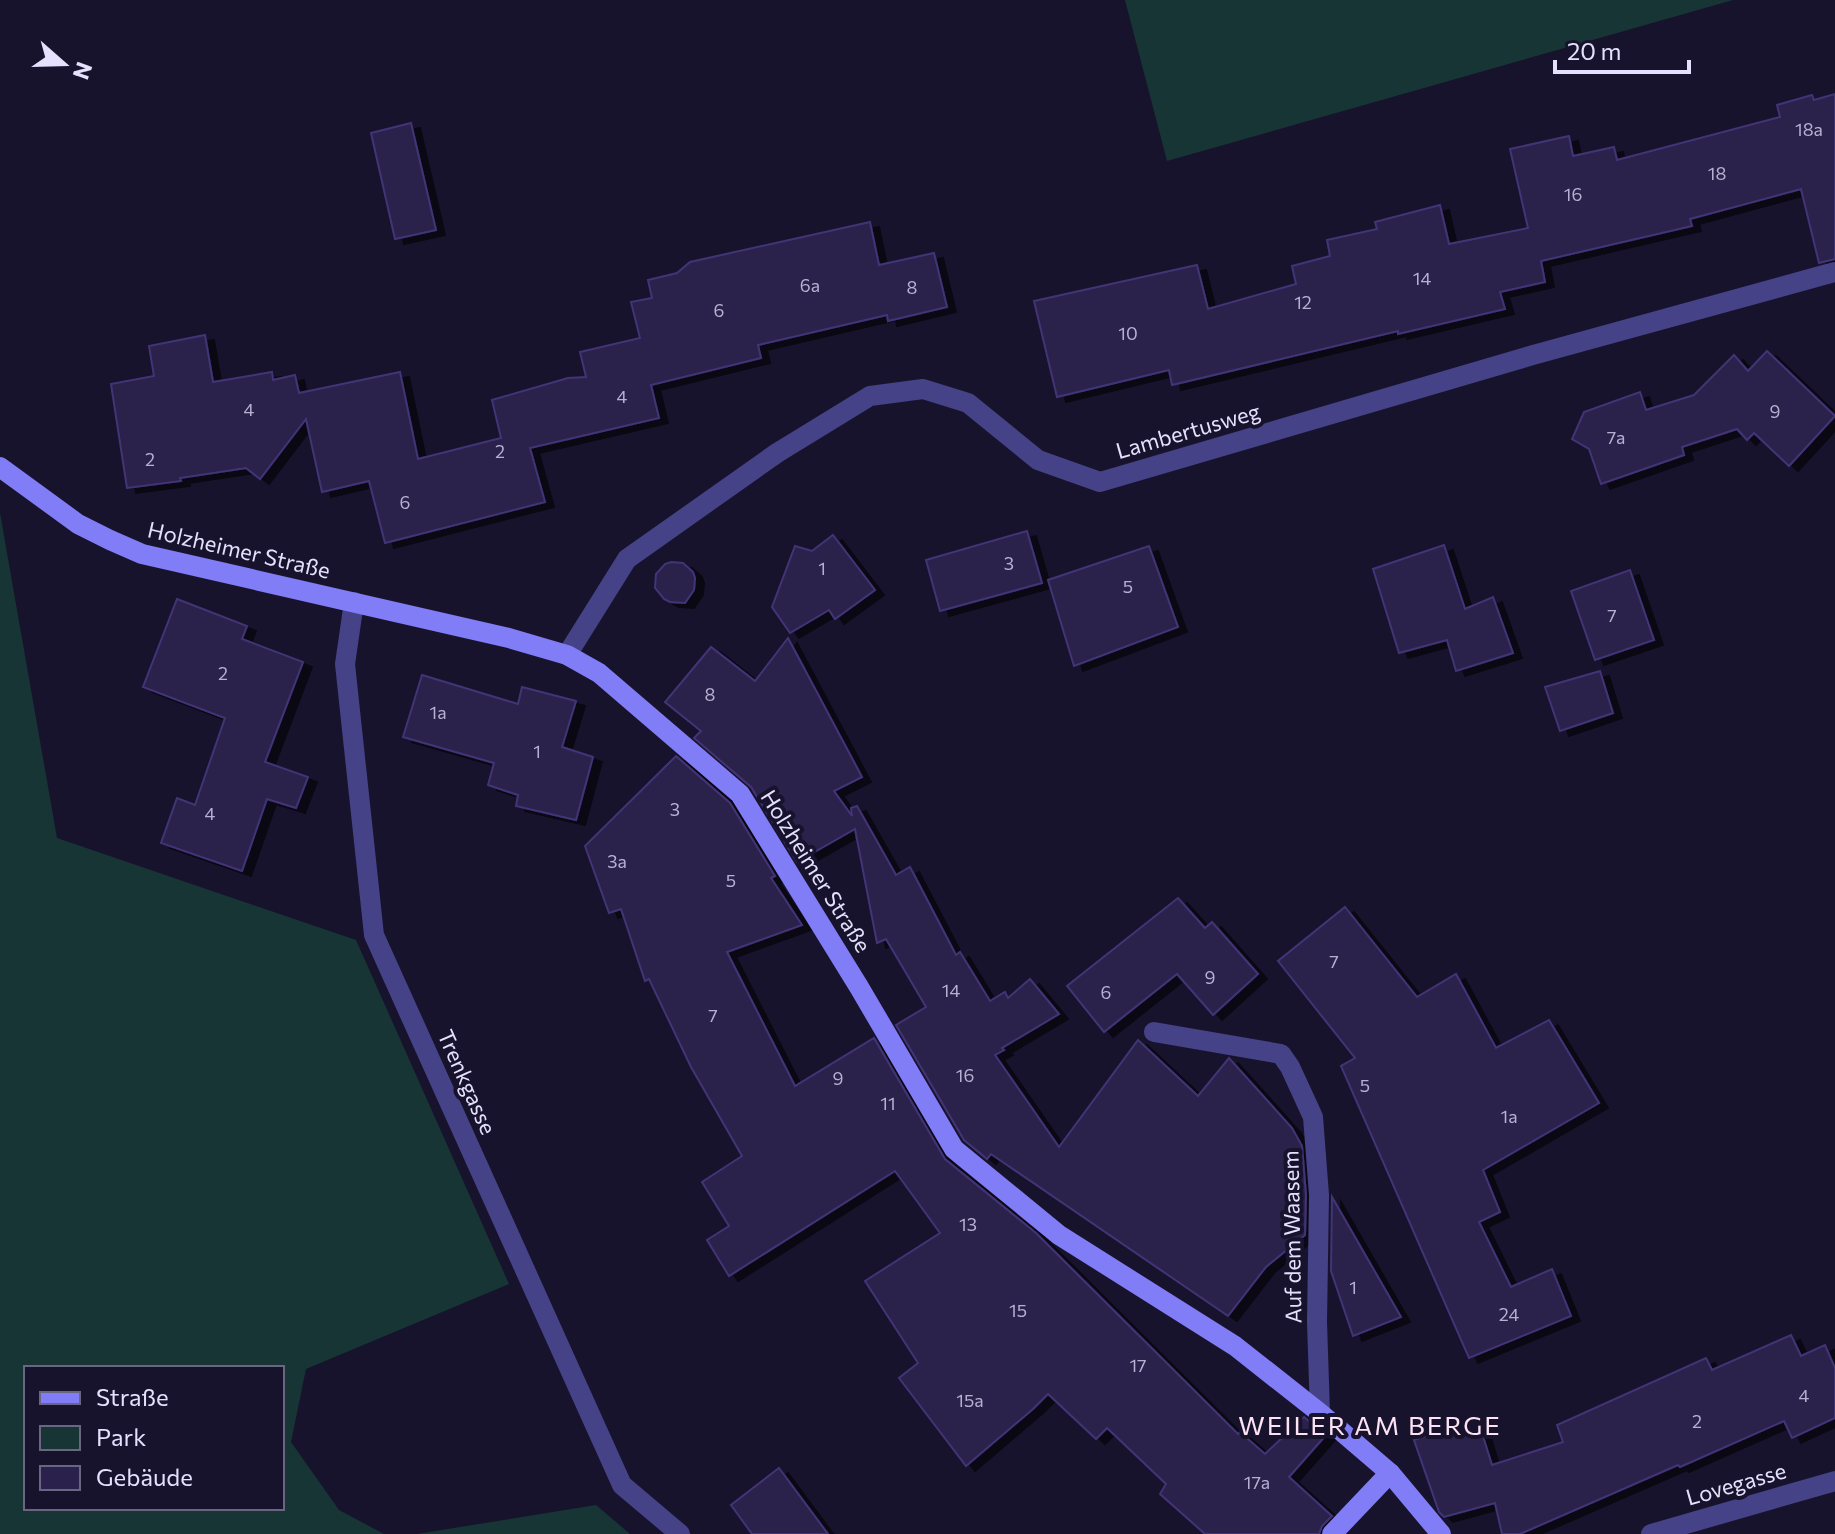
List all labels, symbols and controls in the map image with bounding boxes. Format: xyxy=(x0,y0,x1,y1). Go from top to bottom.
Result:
north arrow xyxy=(24,24,104,104)
scale bar xyxy=(1555,24,1689,74)
text: 20 m xyxy=(1567,36,1621,65)
text: N xyxy=(68,59,99,83)
house number: 18a xyxy=(1795,118,1823,140)
house number: 18 xyxy=(1708,162,1726,184)
house number: 16 xyxy=(1564,183,1582,205)
house number: 14 xyxy=(1413,267,1431,289)
house number: 6a xyxy=(800,274,820,296)
house number: 8 xyxy=(907,276,918,298)
house number: 12 xyxy=(1294,291,1312,313)
house number: 6 xyxy=(714,299,724,321)
house number: 10 xyxy=(1118,322,1138,344)
house number: 4 xyxy=(617,385,628,407)
street label: Lambertusweg xyxy=(1113,397,1263,464)
house number: 4 xyxy=(244,398,255,420)
house number: 9 xyxy=(1770,400,1780,422)
house number: 7a xyxy=(1607,426,1625,448)
house number: 2 xyxy=(495,440,505,462)
house number: 2 xyxy=(145,448,155,470)
house number: 6 xyxy=(400,491,410,513)
street label: Holzheimer Straße xyxy=(145,515,333,584)
house number: 3 xyxy=(1004,552,1014,574)
house number: 1 xyxy=(818,557,826,579)
house number: 5 xyxy=(1123,575,1133,597)
house number: 7 xyxy=(1607,604,1617,626)
house number: 2 xyxy=(218,662,228,684)
house number: 8 xyxy=(705,683,716,705)
house number: 1a xyxy=(429,701,447,723)
house number: 1 xyxy=(533,740,541,762)
street label: Holzheimer Straße xyxy=(756,784,877,957)
house number: 3 xyxy=(670,798,680,820)
house number: 4 xyxy=(205,802,216,824)
house number: 3a xyxy=(607,850,627,872)
house number: 5 xyxy=(726,869,736,891)
house number: 7 xyxy=(1329,950,1339,972)
house number: 9 xyxy=(1205,966,1215,988)
house number: 14 xyxy=(942,979,960,1001)
house number: 6 xyxy=(1101,981,1111,1003)
house number: 7 xyxy=(708,1004,718,1026)
street label: Trenkgasse xyxy=(432,1025,503,1138)
house number: 16 xyxy=(956,1064,974,1086)
house number: 9 xyxy=(833,1067,843,1089)
house number: 5 xyxy=(1360,1074,1370,1096)
house number: 11 xyxy=(880,1092,896,1114)
house number: 1a xyxy=(1500,1105,1518,1127)
street label: Auf dem Waasem xyxy=(1276,1150,1307,1324)
house number: 13 xyxy=(959,1213,977,1235)
house number: 1 xyxy=(1349,1276,1357,1298)
house number: 15 xyxy=(1009,1299,1027,1321)
house number: 24 xyxy=(1499,1303,1519,1325)
house number: 17 xyxy=(1129,1354,1147,1376)
legend xyxy=(24,1366,284,1510)
text: Straße xyxy=(96,1382,169,1411)
house number: 4 xyxy=(1799,1384,1810,1406)
house number: 15a xyxy=(956,1389,984,1411)
district label: WEILER AM BERGE xyxy=(1238,1409,1502,1440)
house number: 2 xyxy=(1692,1410,1702,1432)
text: Park xyxy=(96,1422,146,1451)
street label: Lovegasse xyxy=(1683,1456,1789,1511)
text: Gebäude xyxy=(96,1462,193,1491)
house number: 17a xyxy=(1244,1471,1270,1493)

